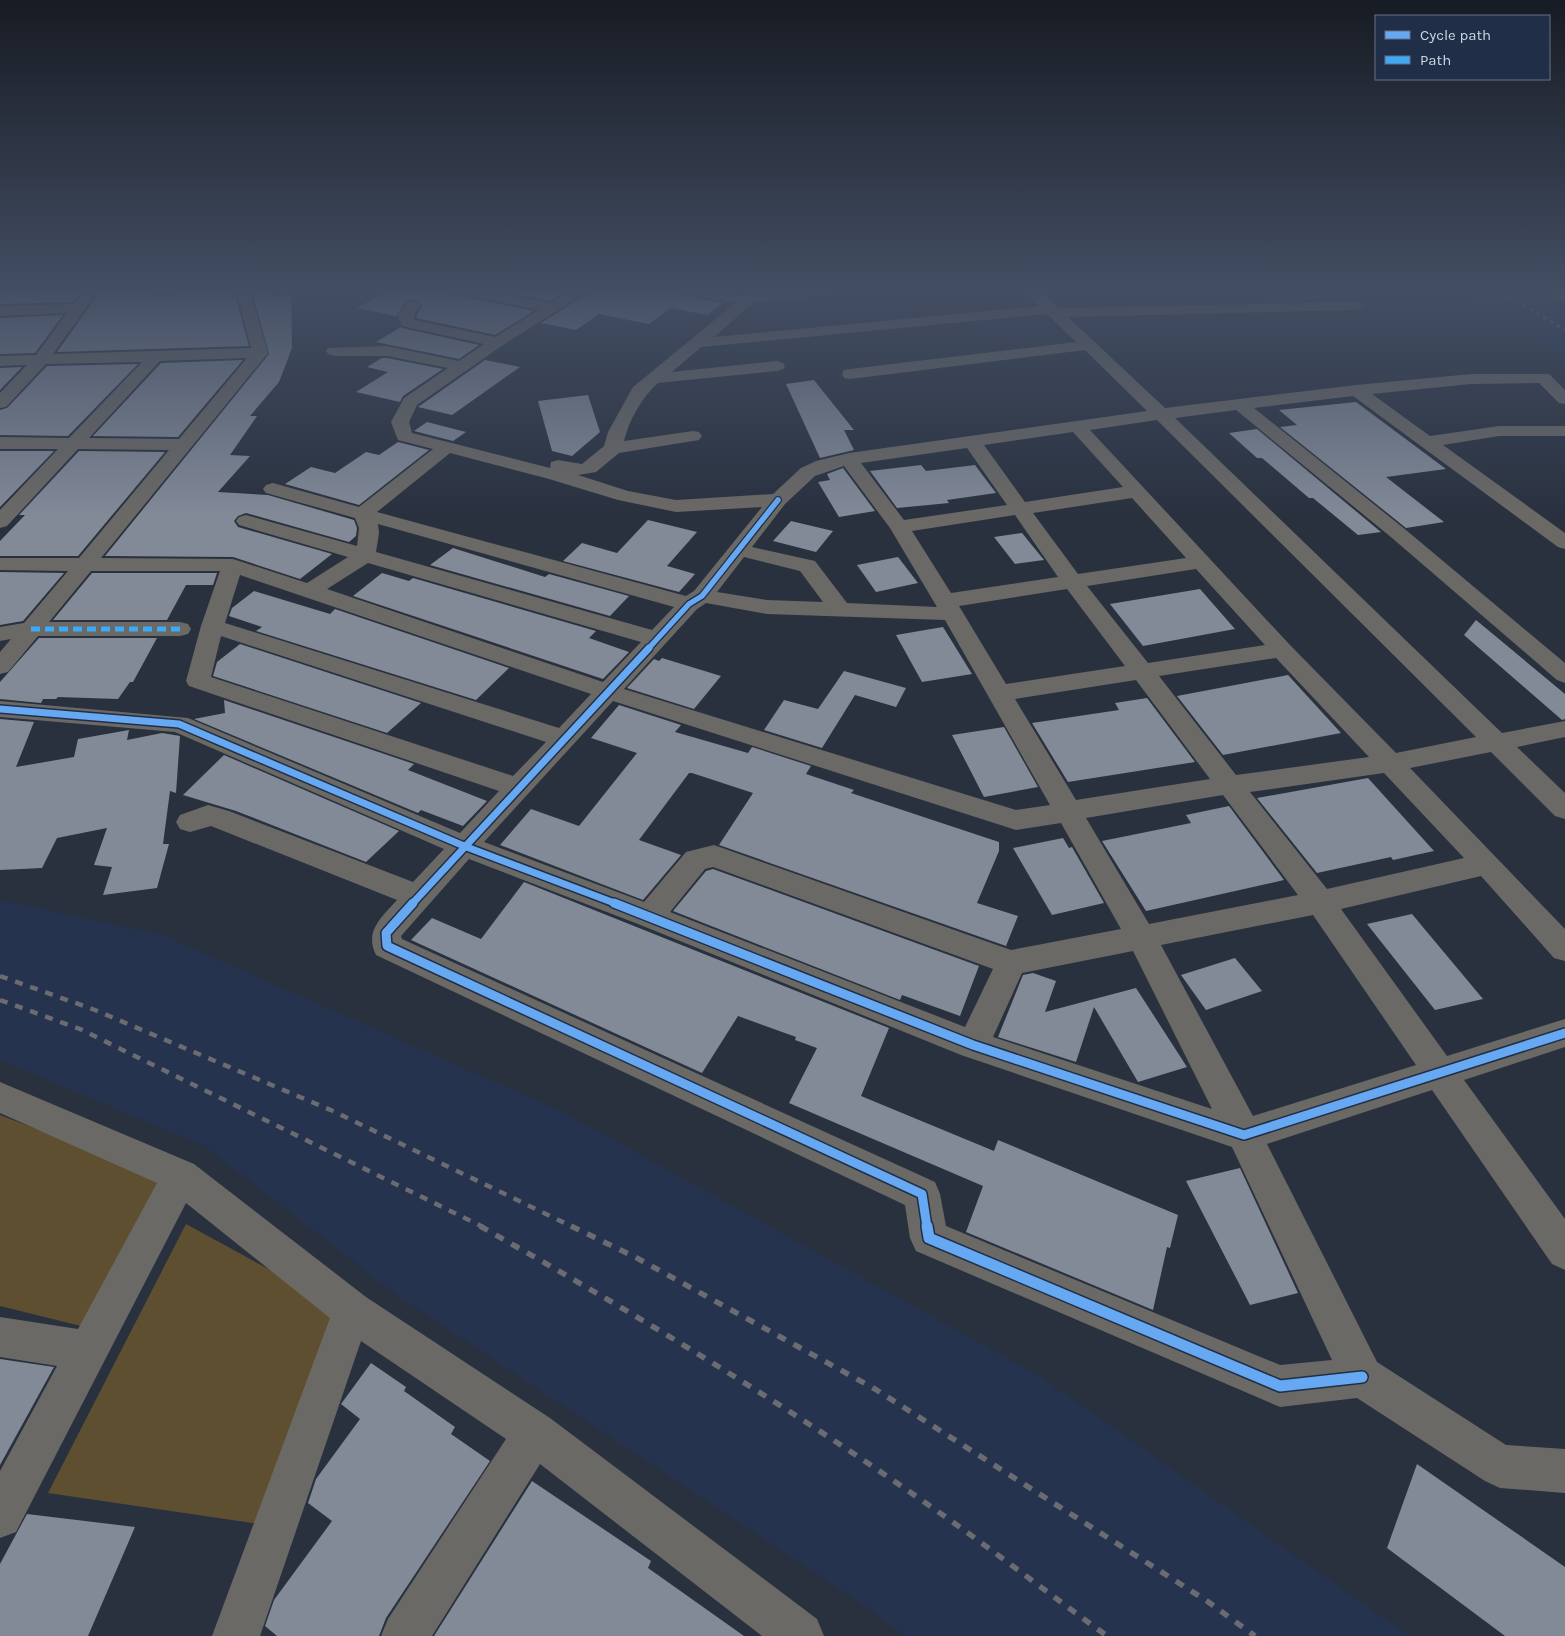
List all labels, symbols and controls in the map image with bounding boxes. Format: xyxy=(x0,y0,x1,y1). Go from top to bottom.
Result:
legend xyxy=(1375,15,1550,80)
text: Cycle path xyxy=(1420,26,1491,44)
text: Path xyxy=(1420,51,1451,69)

